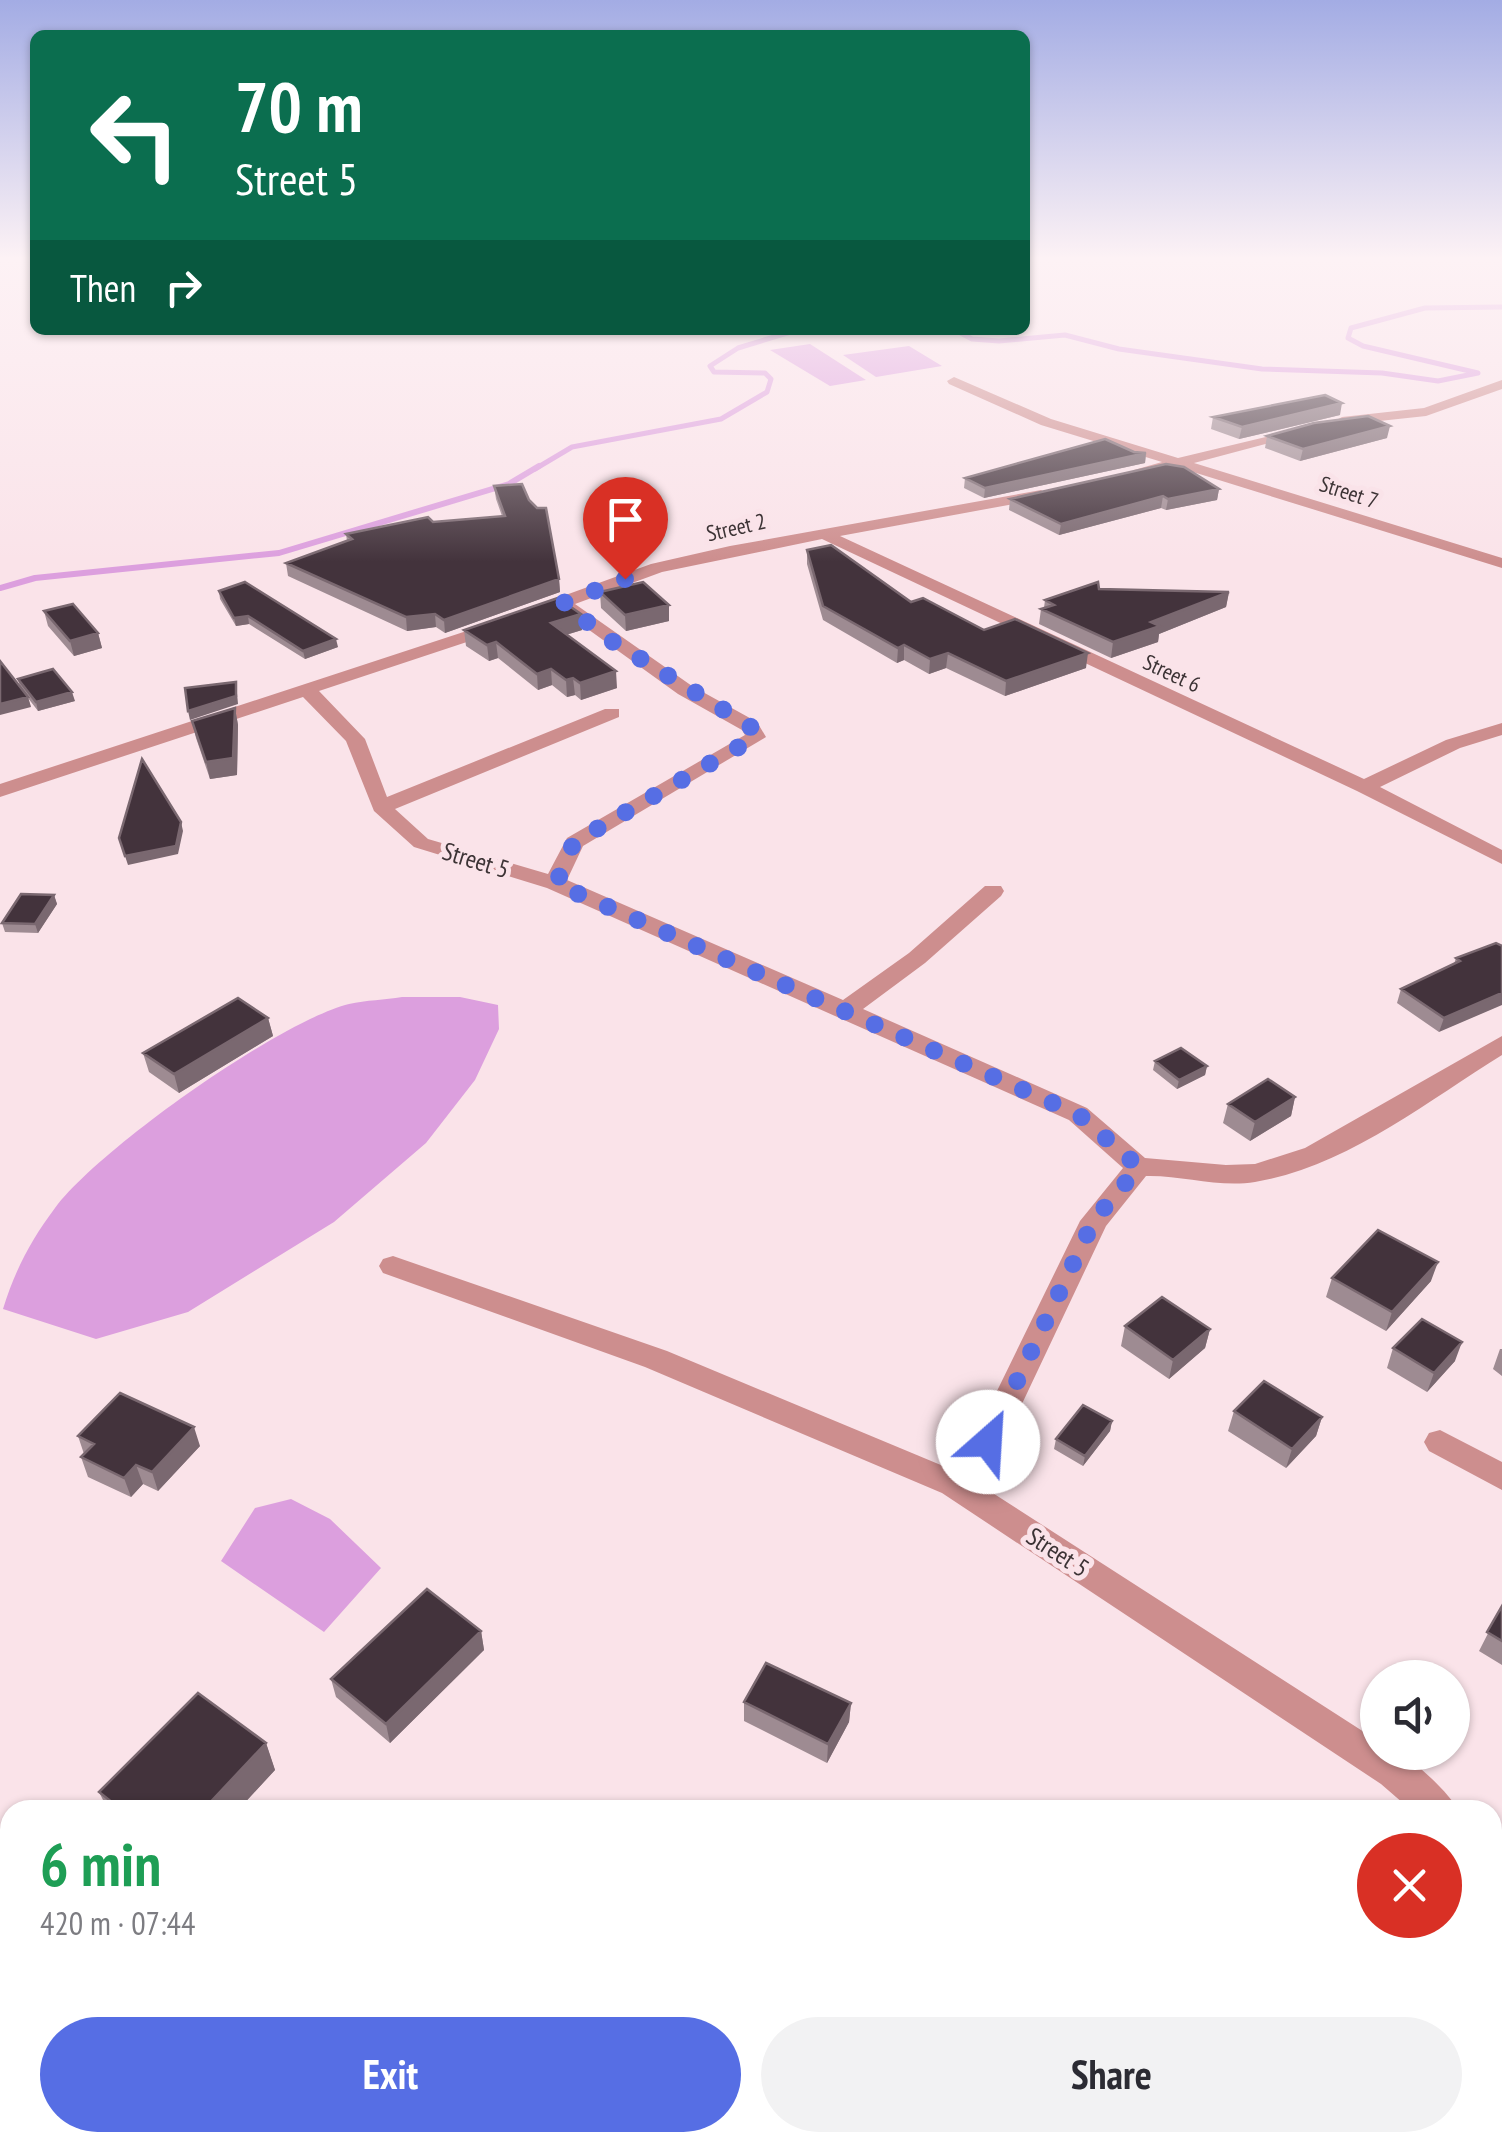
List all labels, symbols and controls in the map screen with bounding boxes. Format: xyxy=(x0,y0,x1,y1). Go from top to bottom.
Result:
text: 70 m xyxy=(235,61,363,151)
icon: left xyxy=(70,70,200,200)
text: Street 5 xyxy=(235,149,358,207)
icon: right xyxy=(156,260,211,315)
text: Then xyxy=(70,263,136,312)
street label: Street 7 xyxy=(1316,469,1382,515)
pin xyxy=(583,477,668,580)
icon: arrive xyxy=(598,492,653,547)
street label: Street 2 xyxy=(704,507,768,547)
street label: Street 6 xyxy=(1139,648,1205,698)
street label: Street 5 xyxy=(439,835,513,885)
position arrow xyxy=(936,1390,1040,1494)
street label: Street 5 xyxy=(1021,1520,1095,1584)
map controls xyxy=(1360,1660,1470,1770)
button: sound xyxy=(1360,1660,1470,1770)
text: 6 min xyxy=(40,1825,161,1903)
button: close xyxy=(1357,1833,1462,1938)
text: 420 m · 07:44 xyxy=(40,1902,195,1944)
button: Exit xyxy=(40,2017,741,2132)
button: Share xyxy=(761,2017,1462,2132)

